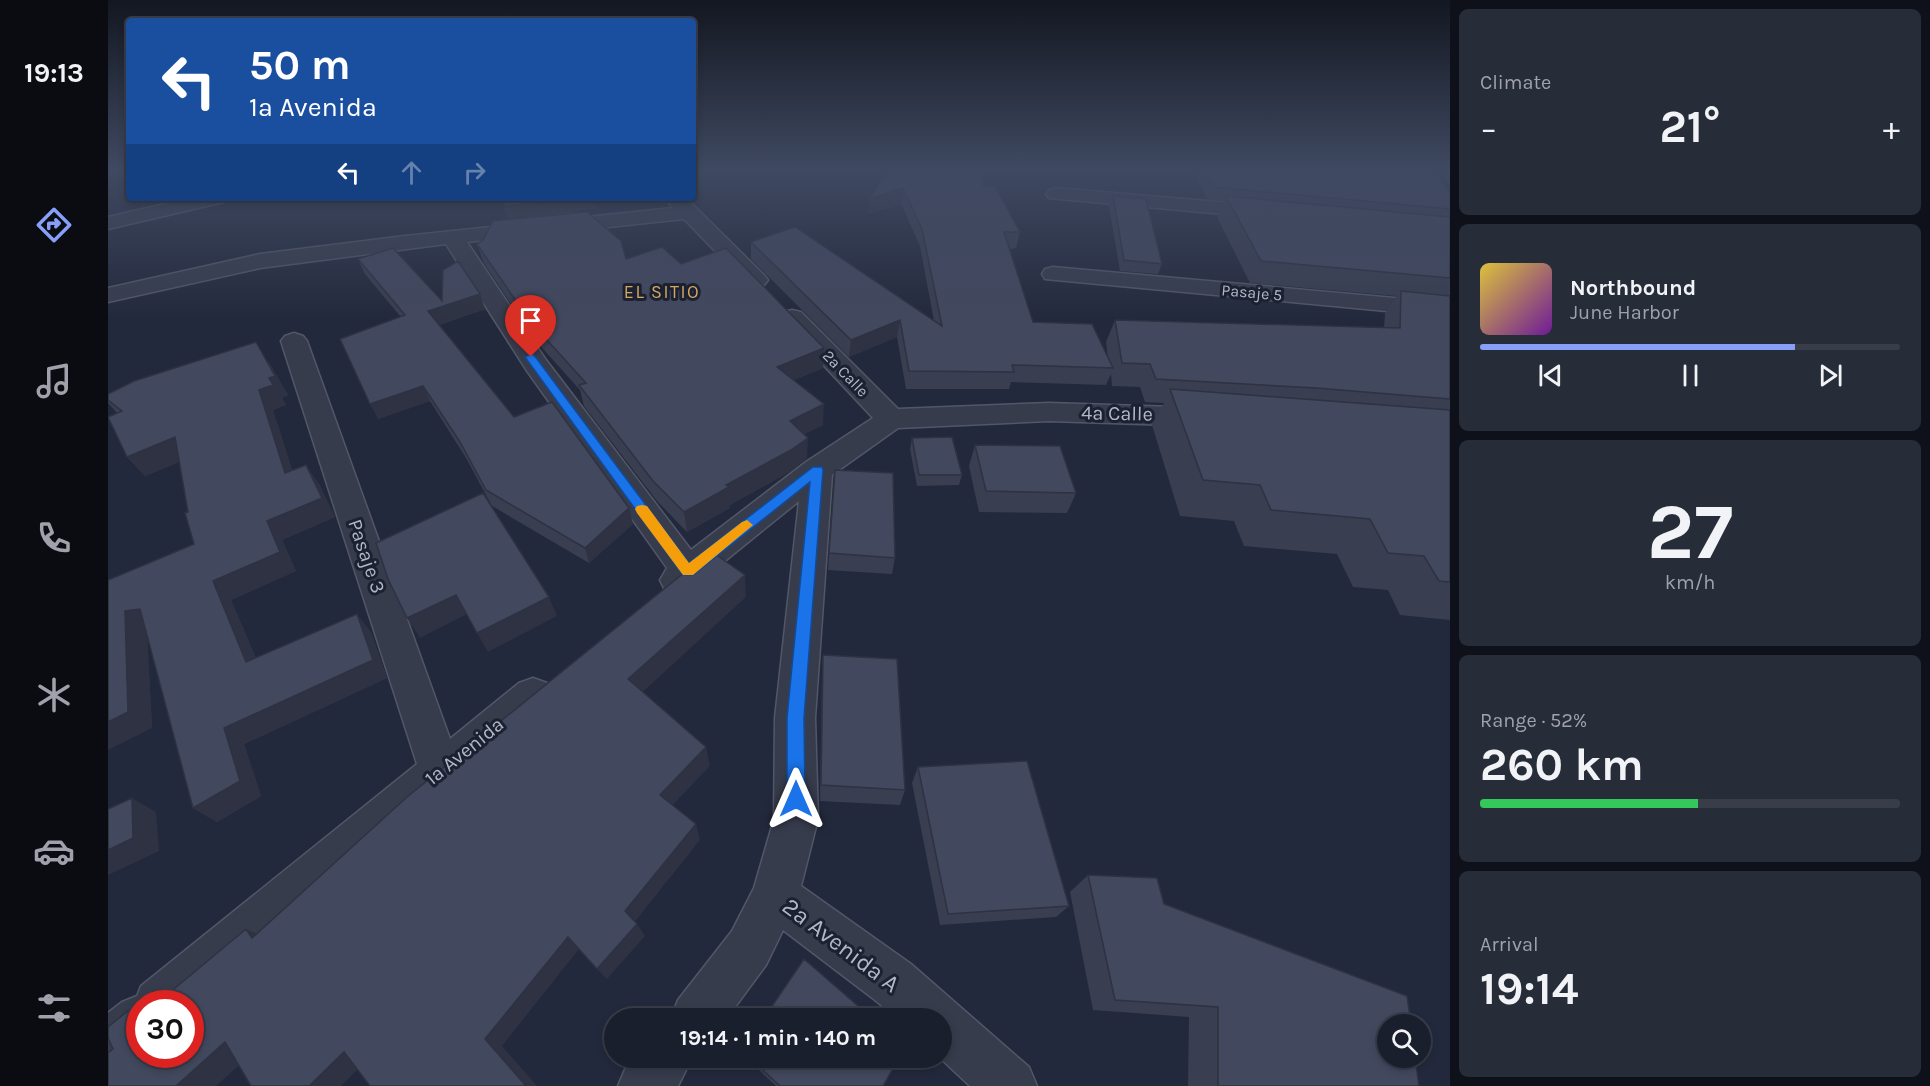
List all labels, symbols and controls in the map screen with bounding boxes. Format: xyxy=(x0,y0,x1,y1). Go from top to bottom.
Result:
text: 50 m xyxy=(249,40,351,90)
icon: left xyxy=(150,42,228,120)
text: 19:13 xyxy=(24,57,84,89)
text: Climate xyxy=(1480,71,1551,94)
text: 1a Avenida xyxy=(249,91,377,123)
text: 21° xyxy=(1660,101,1720,153)
text: − xyxy=(1480,109,1497,147)
text: + xyxy=(1883,109,1900,147)
icon: left xyxy=(332,156,365,189)
icon: ahead xyxy=(395,156,428,189)
icon: right xyxy=(458,156,491,189)
icon: directions xyxy=(33,204,75,246)
text: Northbound xyxy=(1570,275,1696,301)
street label: Pasaje 5 xyxy=(1221,280,1283,305)
district label: EL SITIO xyxy=(624,281,700,303)
pin xyxy=(505,295,556,357)
text: June Harbor xyxy=(1570,301,1679,324)
icon: arrive xyxy=(514,304,547,337)
street label: 2a Calle xyxy=(819,346,873,401)
icon: previous xyxy=(1534,359,1567,392)
icon: pause xyxy=(1674,359,1707,392)
icon: next xyxy=(1814,359,1847,392)
icon: music xyxy=(33,360,75,402)
street label: 4a Calle xyxy=(1081,401,1153,426)
text: 27 xyxy=(1647,486,1733,578)
street label: Pasaje 3 xyxy=(343,516,390,596)
icon: phone xyxy=(33,517,75,559)
text: km/h xyxy=(1665,571,1715,594)
icon: climate xyxy=(33,674,75,716)
text: Range · 52% xyxy=(1480,709,1587,732)
street label: 1a Avenida xyxy=(420,713,508,790)
text: 260 km xyxy=(1480,739,1644,791)
position arrow xyxy=(764,767,828,831)
icon: car xyxy=(33,830,75,872)
street label: 2a Avenida A xyxy=(777,892,905,998)
text: Arrival xyxy=(1480,933,1539,956)
text: 19:14 xyxy=(1480,963,1578,1015)
icon: filters xyxy=(33,987,75,1029)
speed limit sign: 30 xyxy=(126,990,204,1068)
map controls xyxy=(1377,1014,1431,1068)
button: search xyxy=(1377,1014,1431,1068)
text: 19:14 · 1 min · 140 m xyxy=(680,1025,876,1051)

